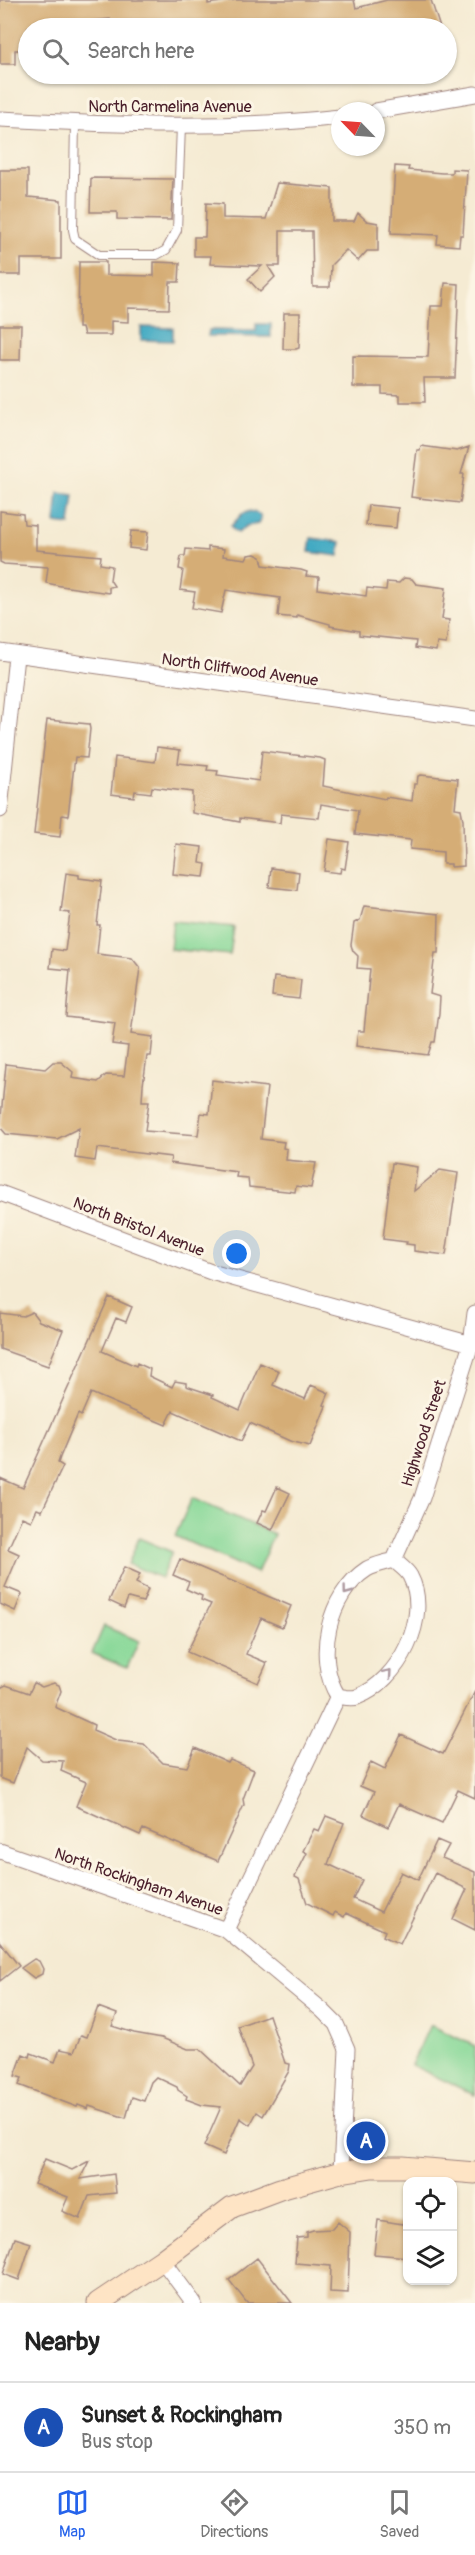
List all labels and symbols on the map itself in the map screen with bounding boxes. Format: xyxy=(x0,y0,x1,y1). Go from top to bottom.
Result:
street label: North Carmelina Avenue xyxy=(88,97,252,117)
north arrow xyxy=(331,102,385,156)
street label: North Cliffwood Avenue xyxy=(160,649,320,691)
street label: North Bristol Avenue xyxy=(70,1193,207,1261)
your location xyxy=(222,1239,251,1268)
street label: Highwood Street xyxy=(397,1377,451,1489)
one-way arrow xyxy=(343,1585,354,1596)
one-way arrow xyxy=(381,1670,392,1680)
street label: North Rockingham Avenue xyxy=(52,1844,226,1920)
pin: A xyxy=(346,2118,386,2164)

